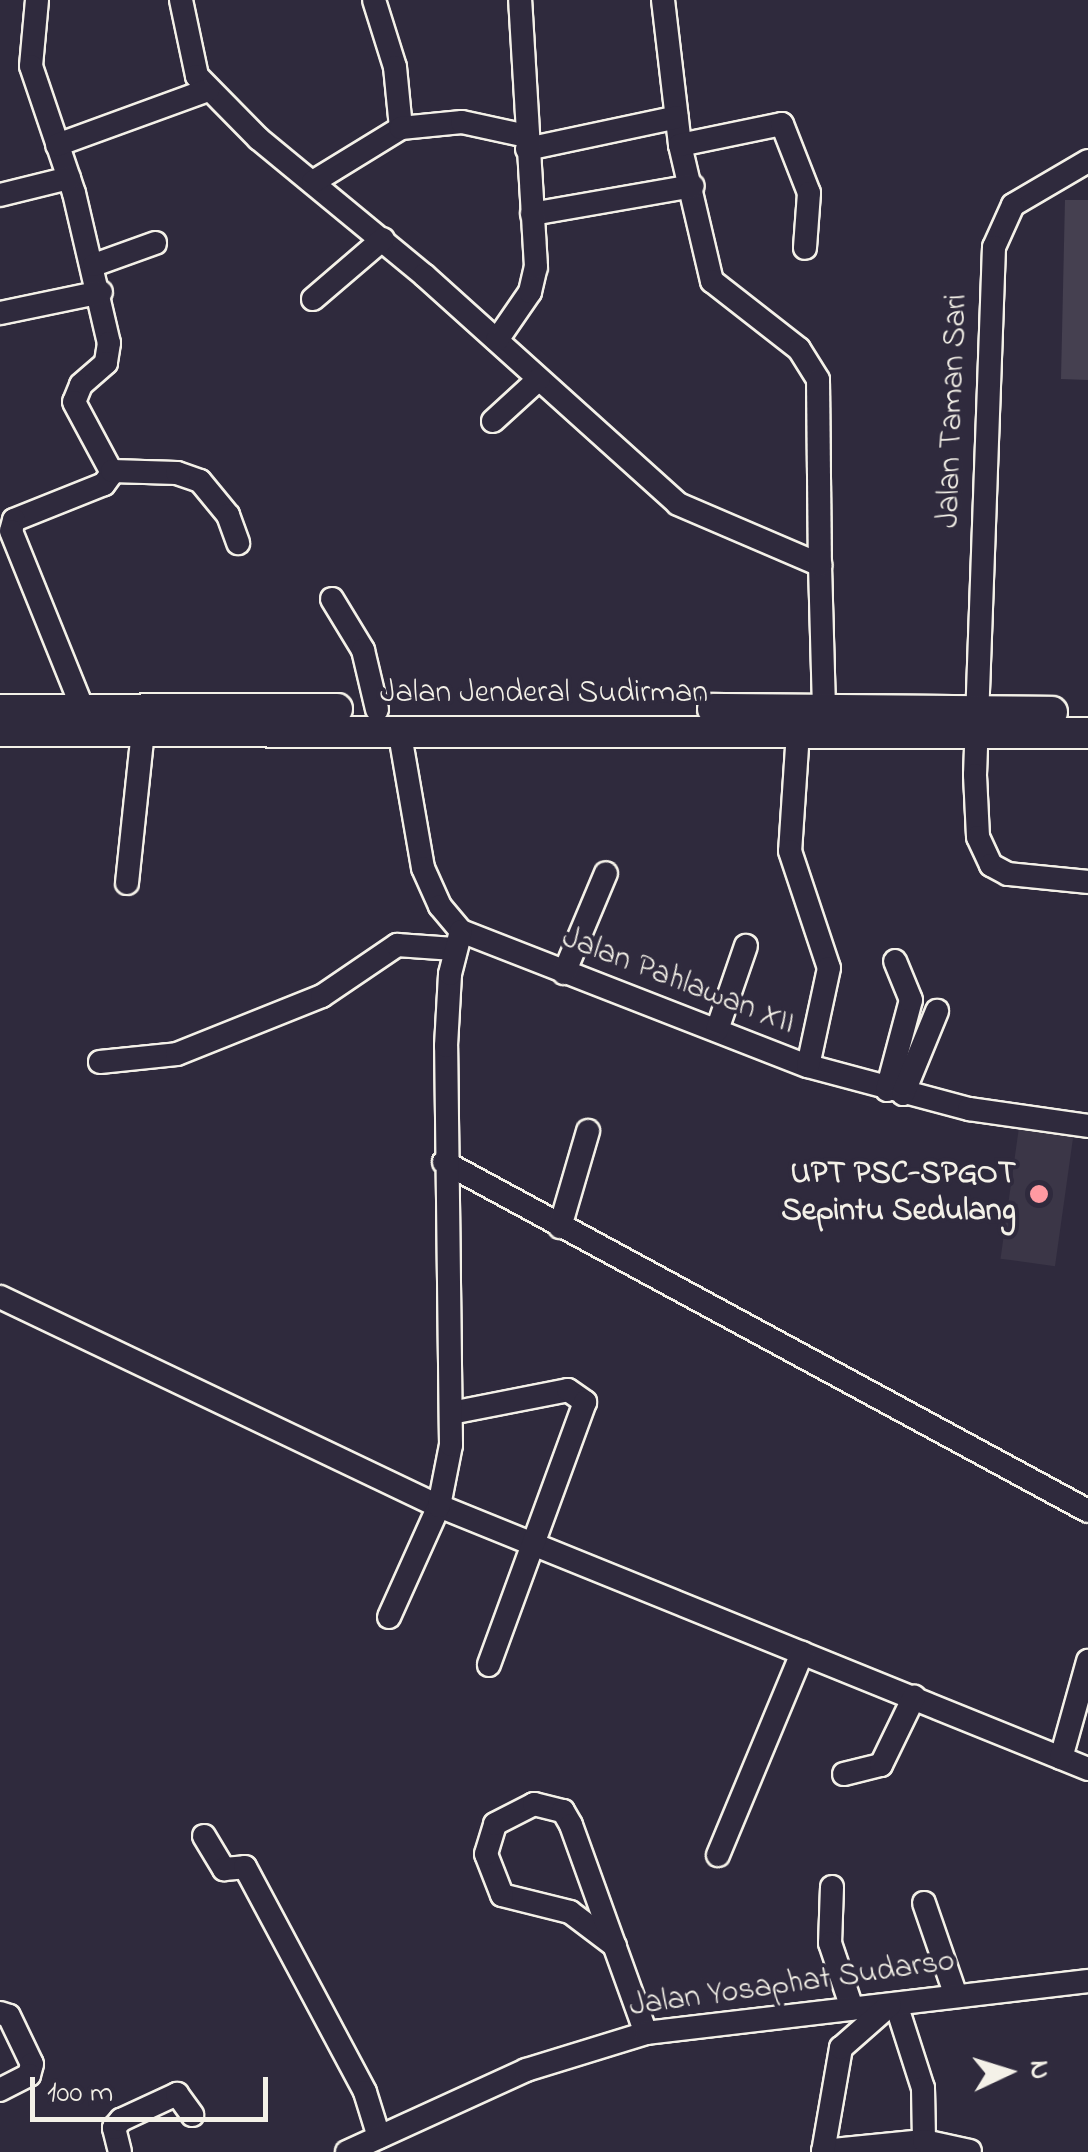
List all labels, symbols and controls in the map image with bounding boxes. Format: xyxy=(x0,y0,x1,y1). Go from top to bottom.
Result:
street label: Jalan Taman Sari xyxy=(931,293,977,529)
street label: Jalan Jenderal Sudirman xyxy=(380,675,708,713)
street label: Jalan Pahlawan XII xyxy=(556,920,800,1044)
place label: UPT PSC-SPGOT Sepintu Sedulang xyxy=(781,1157,1016,1232)
marker: UPT PSC-SPGOT Sepintu Sedulang xyxy=(1026,1181,1052,1207)
street label: Jalan Yosaphat Sudarso xyxy=(627,1943,957,2027)
north arrow xyxy=(958,2022,1058,2122)
scale bar xyxy=(35,2057,272,2119)
text: N xyxy=(1017,2059,1060,2081)
text: 100 m xyxy=(47,2072,113,2116)

